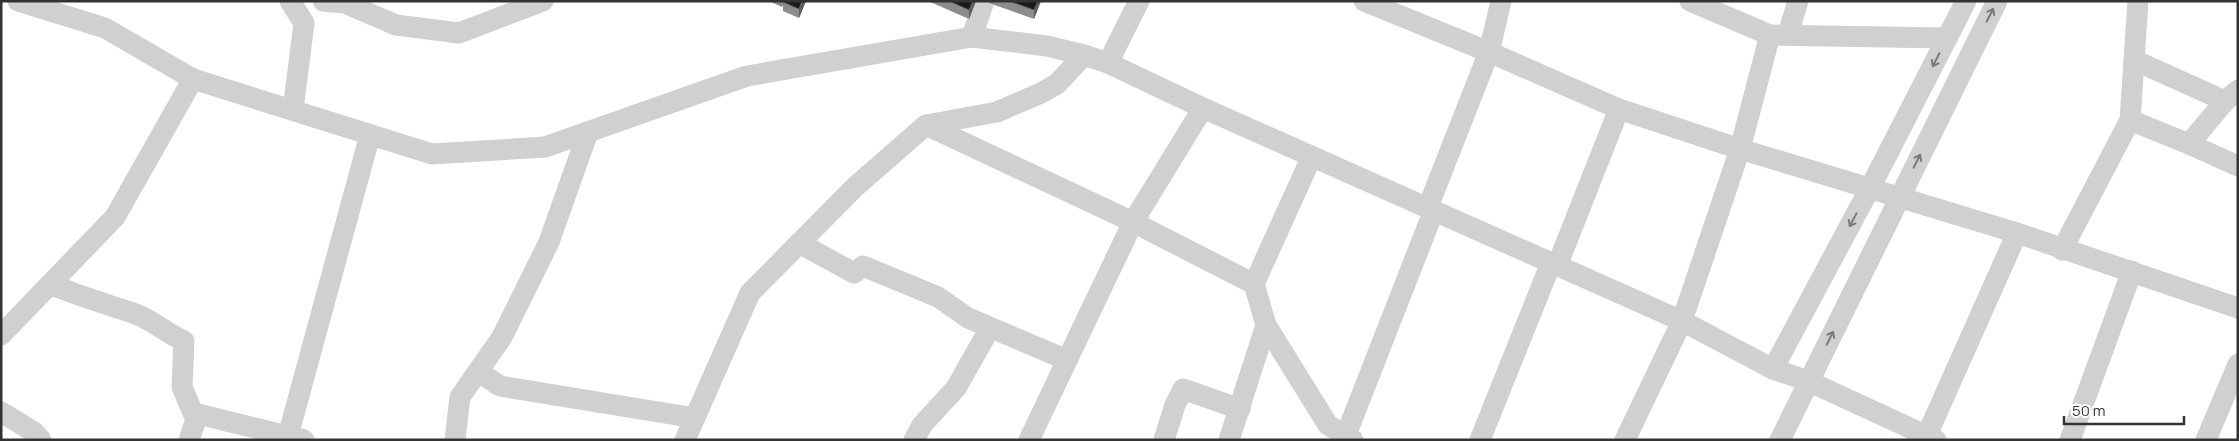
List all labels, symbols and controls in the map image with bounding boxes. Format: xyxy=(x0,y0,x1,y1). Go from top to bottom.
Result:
one-way arrow xyxy=(1985,8,1995,23)
one-way arrow xyxy=(1931,52,1940,67)
one-way arrow xyxy=(1913,154,1922,169)
one-way arrow xyxy=(1848,212,1857,227)
one-way arrow xyxy=(1825,331,1835,346)
scale bar xyxy=(2064,394,2184,426)
text: 50 m xyxy=(2072,400,2106,421)

